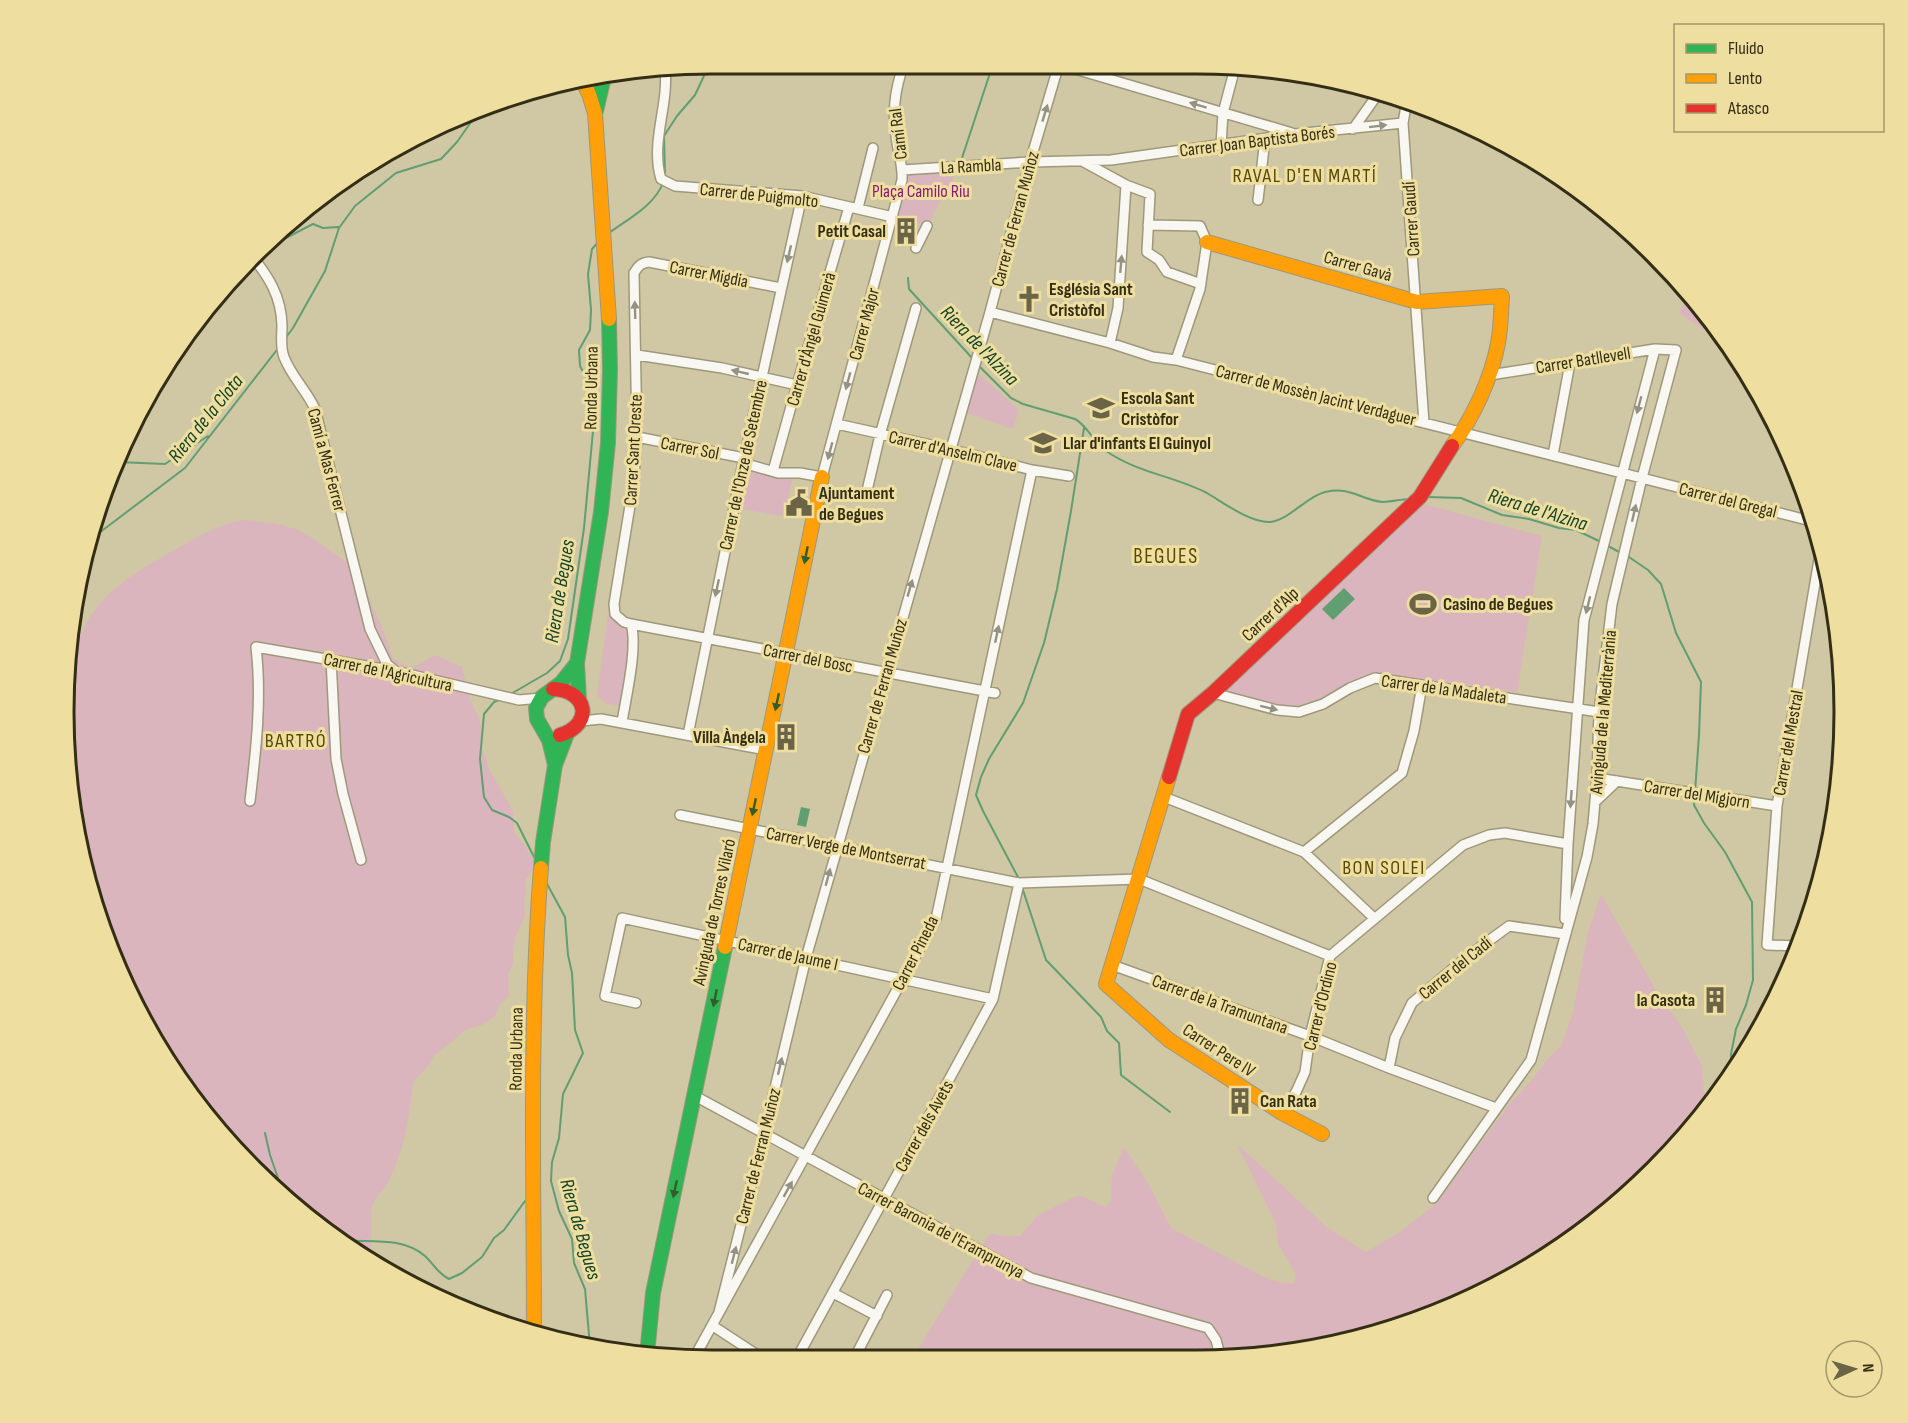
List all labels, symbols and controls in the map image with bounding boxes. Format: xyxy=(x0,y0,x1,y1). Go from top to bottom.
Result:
legend xyxy=(1674,24,1884,132)
text: Fluido xyxy=(1728,38,1764,59)
text: Lento xyxy=(1728,68,1762,89)
text: Atasco xyxy=(1727,98,1769,119)
one-way arrow xyxy=(1189,100,1207,109)
one-way arrow xyxy=(1041,104,1050,122)
street label: Camí Ral xyxy=(885,107,912,161)
street label: Carrer Joan Baptista Borés xyxy=(1178,122,1336,161)
one-way arrow xyxy=(1369,122,1388,131)
street label: Carrer de Ferran Muñoz xyxy=(987,149,1044,289)
street label: La Rambla xyxy=(940,154,1002,179)
district label: RAVAL D'EN MARTÍ xyxy=(1233,164,1377,188)
street label: Carrer de Puigmolto xyxy=(699,179,819,212)
street label: Carrer Gaudí xyxy=(1398,180,1425,257)
park label: Plaça Camilo Riu xyxy=(872,181,970,202)
building icon: Petit Casal xyxy=(891,216,921,246)
place label: Petit Casal xyxy=(818,221,886,242)
one-way arrow xyxy=(784,244,793,263)
street label: Carrer Gavà xyxy=(1321,247,1394,286)
one-way arrow xyxy=(1116,255,1126,274)
street label: Carrer Migdia xyxy=(668,257,750,292)
street label: Carrer d'Àngel Guimerà xyxy=(782,270,841,408)
place label: Església Sant Cristòfol xyxy=(1049,279,1133,321)
church icon: Església Sant Cristòfol xyxy=(1014,284,1044,314)
street label: Carrer Major xyxy=(845,286,884,363)
one-way arrow xyxy=(630,301,640,320)
water label: Riera de l'Alzina xyxy=(935,301,1023,391)
street label: Carrer Batllevell xyxy=(1534,343,1632,378)
street label: Ronda Urbana xyxy=(580,346,603,430)
street label: Carrer de Mossèn Jacint Verdaguer xyxy=(1214,360,1418,431)
one-way arrow xyxy=(730,367,749,377)
water label: Riera de la Clota xyxy=(163,370,249,467)
one-way arrow xyxy=(843,372,853,391)
street label: Carrer de l'Onze de Setembre xyxy=(715,378,772,552)
place label: Escola Sant Cristòfor xyxy=(1121,388,1195,430)
school or university icon: Escola Sant Cristòfor xyxy=(1086,393,1116,423)
street label: Carrer Sant Oreste xyxy=(620,394,647,506)
one-way arrow xyxy=(1634,396,1644,414)
street label: Camí a Mas Ferrer xyxy=(303,406,350,514)
street label: Carrer d'Anselm Clave xyxy=(887,427,1019,476)
school or university icon: Llar d'infants El Guinyol xyxy=(1028,428,1058,458)
street label: Carrer Sol xyxy=(659,433,721,464)
place label: Llar d'infants El Guinyol xyxy=(1063,433,1211,454)
one-way arrow xyxy=(824,441,834,460)
street label: Carrer del Gregal xyxy=(1677,478,1779,523)
place label: Ajuntament de Begues xyxy=(818,483,894,525)
water label: Riera de l'Alzina xyxy=(1485,484,1590,536)
public building icon: Ajuntament de Begues xyxy=(784,488,814,518)
one-way arrow xyxy=(1630,503,1639,522)
water label: Riera de Begues xyxy=(540,538,580,644)
district label: BEGUES xyxy=(1133,544,1199,569)
one-way arrow xyxy=(801,545,810,564)
one-way arrow xyxy=(712,579,722,597)
one-way arrow xyxy=(906,579,915,597)
street label: Carrer d'Alp xyxy=(1238,583,1303,646)
sports icon: Casino de Begues xyxy=(1408,589,1438,619)
place label: Casino de Begues xyxy=(1443,594,1553,615)
one-way arrow xyxy=(1582,596,1592,614)
street label: Carrer de Ferran Muñoz xyxy=(853,616,912,756)
one-way arrow xyxy=(993,624,1002,643)
street label: Avinguda de la Mediterrània xyxy=(1586,629,1621,796)
street label: Carrer del Bosc xyxy=(761,640,854,677)
street label: Carrer de l'Agricultura xyxy=(322,649,454,696)
street label: Carrer de la Madaleta xyxy=(1380,670,1508,709)
street label: Carrer del Mestral xyxy=(1769,689,1808,797)
one-way arrow xyxy=(771,693,781,711)
one-way arrow xyxy=(1260,704,1278,713)
building icon: Villa Àngela xyxy=(771,722,801,752)
place label: Villa Àngela xyxy=(693,727,766,748)
district label: BARTRÓ xyxy=(265,729,327,753)
street label: Carrer del Migjorn xyxy=(1643,776,1751,813)
one-way arrow xyxy=(1566,790,1575,809)
one-way arrow xyxy=(749,798,758,817)
street label: Carrer Verge de Montserrat xyxy=(764,823,928,874)
street label: Avinguda de Torres Vilaró xyxy=(688,837,740,988)
district label: BON SOLEI xyxy=(1342,856,1426,880)
one-way arrow xyxy=(824,868,833,886)
street label: Carrer Pineda xyxy=(888,912,943,994)
street label: Carrer del Cadí xyxy=(1415,932,1497,1004)
street label: Carrer de Jaume I xyxy=(736,934,840,975)
street label: Carrer d'Ordino xyxy=(1299,960,1342,1053)
street label: Carrer de la Tramuntana xyxy=(1149,970,1291,1039)
building icon: la Casota xyxy=(1700,985,1730,1015)
one-way arrow xyxy=(709,989,719,1007)
place label: la Casota xyxy=(1637,990,1695,1011)
street label: Ronda Urbana xyxy=(505,1007,528,1091)
street label: Carrer Pere IV xyxy=(1179,1019,1259,1082)
one-way arrow xyxy=(776,1057,786,1075)
street label: Carrer dels Avets xyxy=(891,1077,958,1176)
street label: Carrer de Ferran Muñoz xyxy=(731,1085,786,1226)
building icon: Can Rata xyxy=(1225,1086,1255,1116)
place label: Can Rata xyxy=(1260,1091,1317,1112)
water label: Riera de Begues xyxy=(554,1176,606,1282)
street label: Carrer Baronia de l'Eramprunya xyxy=(854,1178,1027,1283)
one-way arrow xyxy=(670,1180,679,1199)
one-way arrow xyxy=(783,1180,793,1197)
one-way arrow xyxy=(729,1246,739,1264)
north arrow xyxy=(1824,1339,1884,1399)
text: N xyxy=(1858,1363,1877,1373)

